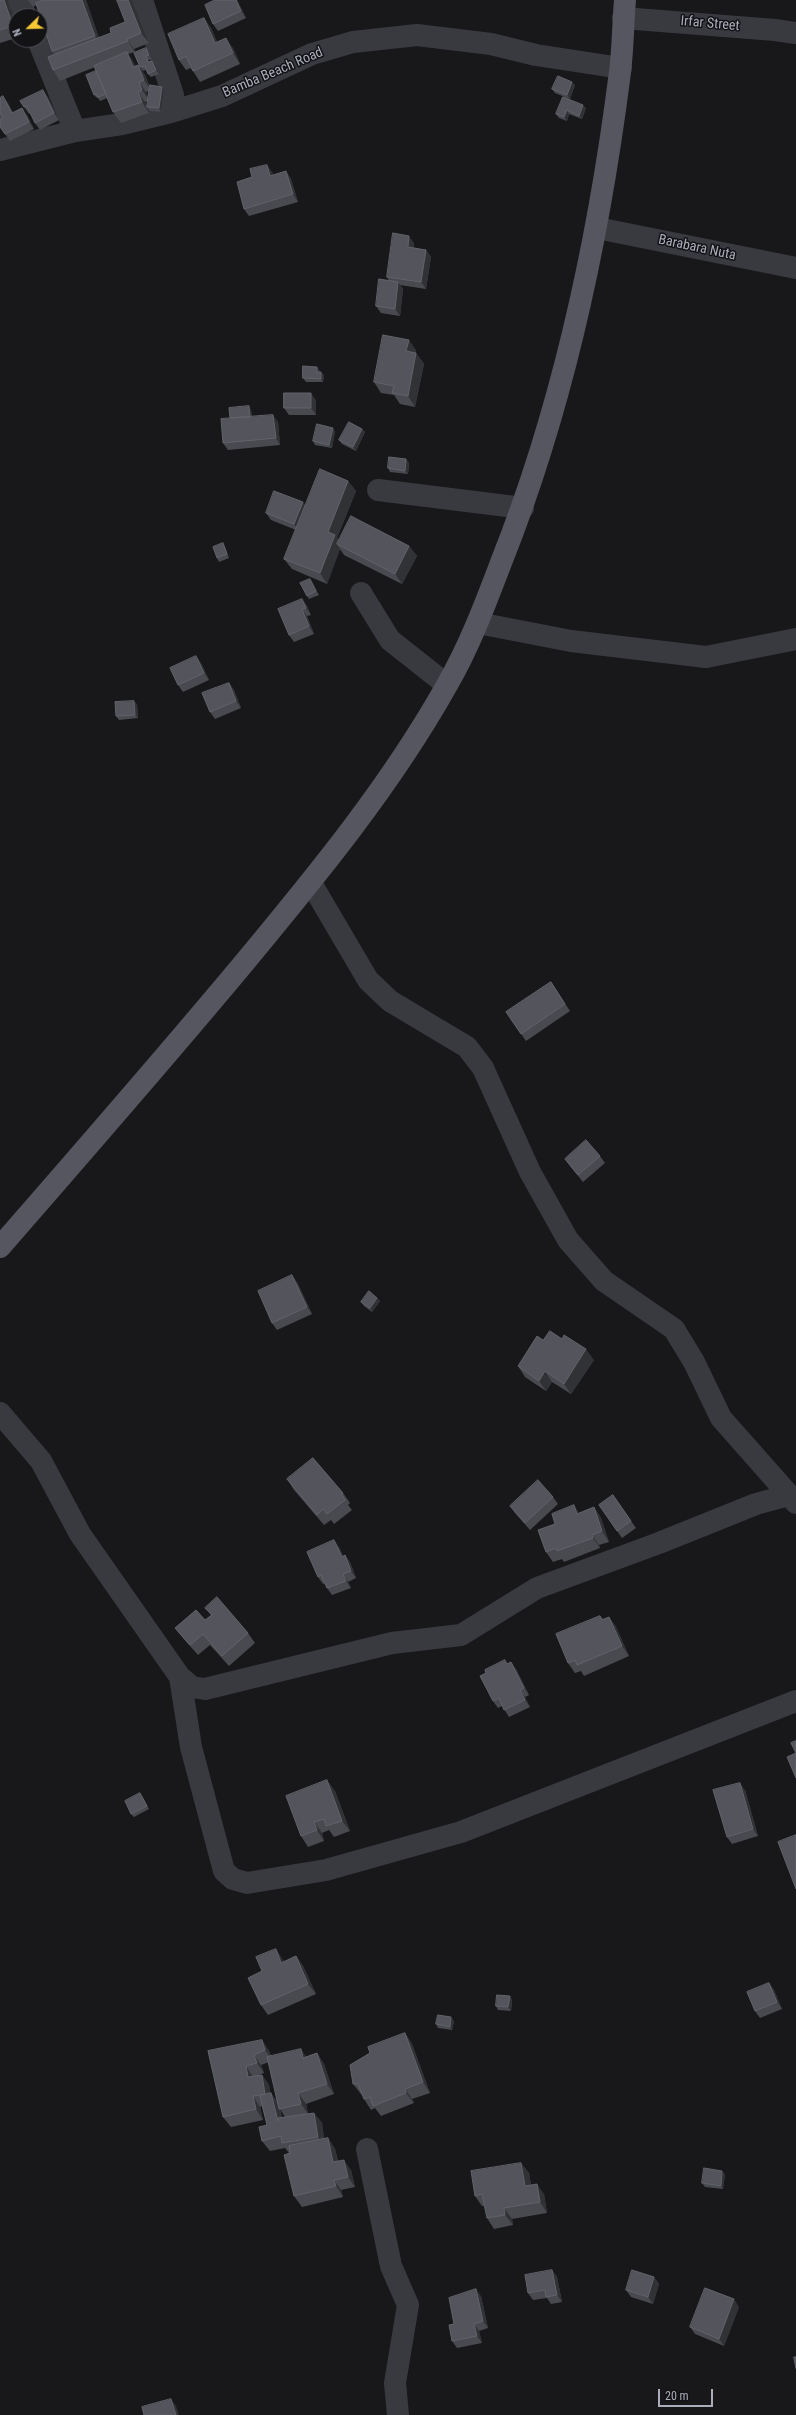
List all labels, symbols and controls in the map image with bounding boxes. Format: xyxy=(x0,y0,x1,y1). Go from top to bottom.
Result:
north arrow xyxy=(8,8,48,48)
street label: Irfar Street xyxy=(680,13,740,35)
text: N xyxy=(10,27,25,38)
street label: Bamba Beach Road xyxy=(220,44,326,102)
street label: Barabara Nuta xyxy=(657,232,737,264)
scale bar xyxy=(660,2381,715,2407)
text: 20 m xyxy=(665,2389,689,2403)

